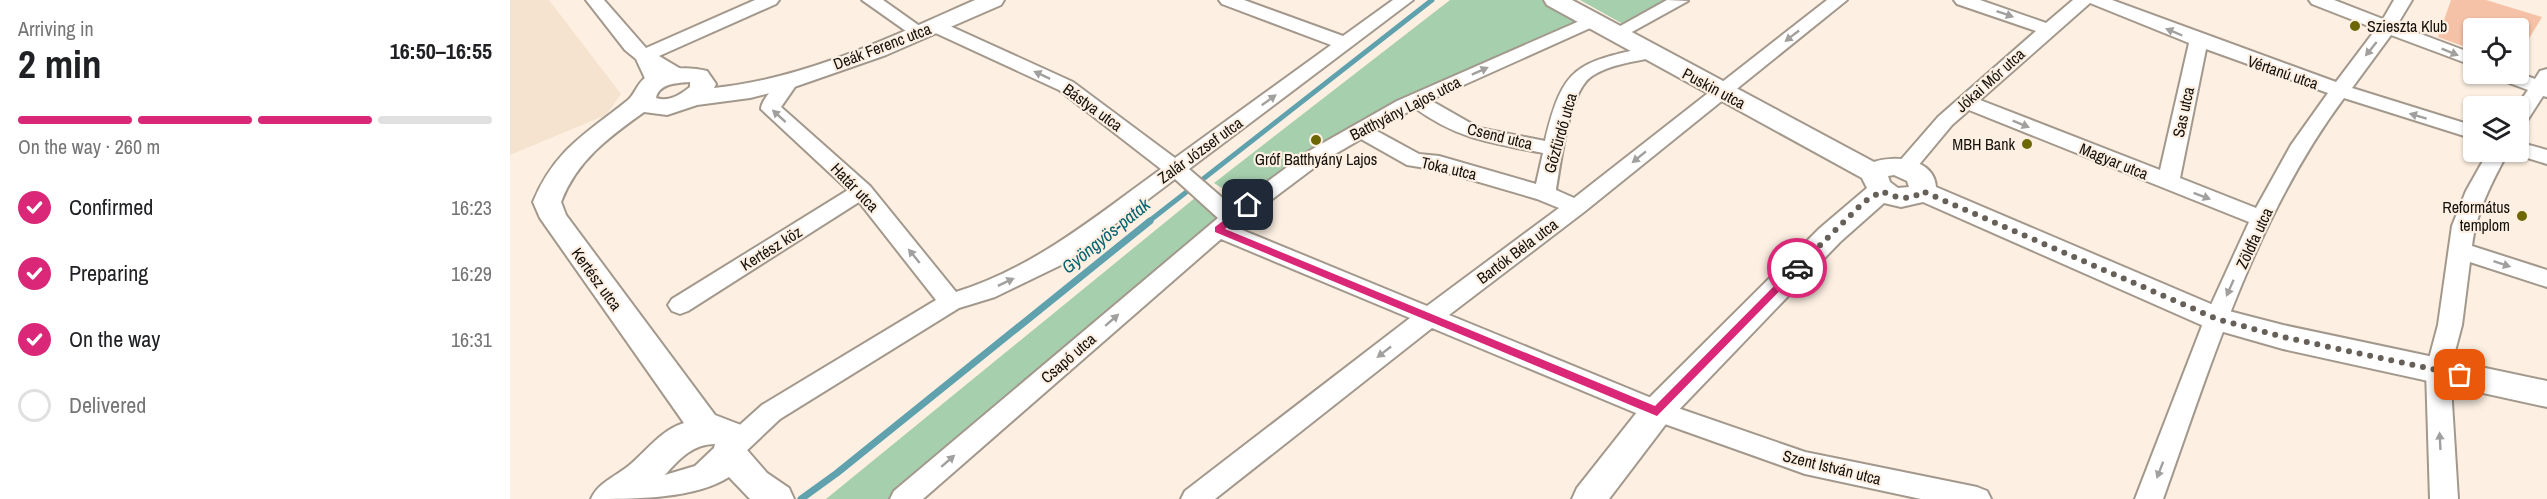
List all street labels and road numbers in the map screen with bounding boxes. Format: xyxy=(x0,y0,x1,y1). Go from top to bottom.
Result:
street label: Deák Ferenc utca xyxy=(830,17,935,75)
street label: Jókai Mór utca xyxy=(1951,43,2030,117)
street label: Vértanú utca xyxy=(2245,50,2322,95)
street label: Puskin utca xyxy=(1679,62,1750,114)
street label: Batthyány Lajos utca xyxy=(1346,70,1465,145)
street label: Bástya utca xyxy=(1059,78,1128,136)
street label: Sas utca xyxy=(2167,84,2199,139)
street label: Gőzfürdő utca xyxy=(1538,90,1582,176)
street label: Zalár József utca xyxy=(1153,111,1247,188)
street label: Csend utca xyxy=(1465,117,1536,155)
street label: Magyar utca xyxy=(2076,137,2152,185)
street label: Toka utca xyxy=(1419,151,1480,185)
street label: Határ utca xyxy=(826,158,884,217)
street label: Zöldfa utca xyxy=(2230,203,2278,272)
street label: Bartók Béla utca xyxy=(1472,213,1563,289)
street label: Kertész köz xyxy=(736,220,806,275)
street label: Kertész utca xyxy=(567,243,628,316)
street label: Csapó utca xyxy=(1036,327,1101,388)
street label: Szent István utca xyxy=(1781,444,1884,490)

